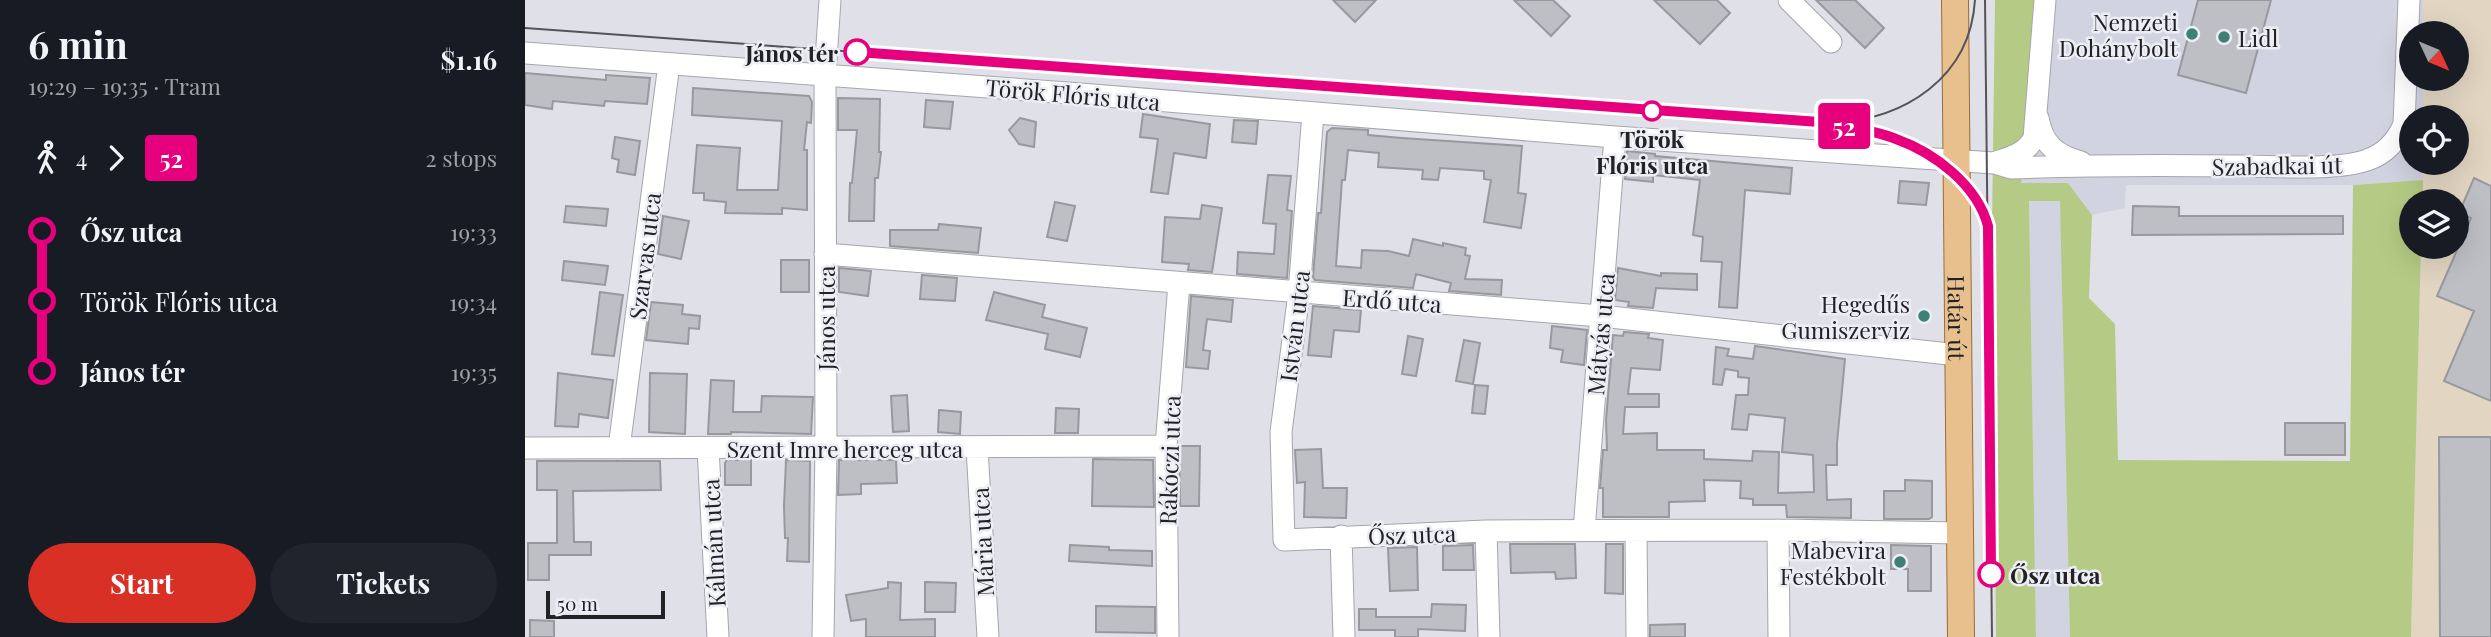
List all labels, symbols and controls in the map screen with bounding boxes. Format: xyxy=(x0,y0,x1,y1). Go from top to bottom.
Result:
place label: Nemzeti Dohánybolt xyxy=(2059,6,2179,63)
text: 6 min xyxy=(28,18,128,69)
north arrow xyxy=(2399,21,2469,91)
map controls xyxy=(2399,21,2469,259)
place label: Lidl xyxy=(2238,22,2279,53)
marker: Nemzeti Dohánybolt xyxy=(2184,26,2200,42)
marker: Lidl xyxy=(2216,29,2232,45)
place label: János tér xyxy=(744,37,838,68)
marker: János tér xyxy=(844,39,870,65)
text: $1.16 xyxy=(441,42,497,77)
text: 19:29 – 19:35 · Tram xyxy=(28,70,221,101)
street label: Török Flóris utca xyxy=(984,71,1162,117)
marker: Török Flóris utca xyxy=(1642,101,1662,121)
line badge: 52 xyxy=(1813,103,1875,149)
button: locate xyxy=(2399,105,2469,175)
text: 52 xyxy=(1832,110,1856,142)
place label: Török Flóris utca xyxy=(1596,123,1708,180)
icon: walk xyxy=(28,139,66,177)
icon: forward xyxy=(97,139,135,177)
text: 4 xyxy=(76,142,87,173)
text: 52 xyxy=(159,142,183,174)
text: 2 stops xyxy=(426,142,497,173)
street label: Szabadkai út xyxy=(2212,148,2343,182)
button: layers xyxy=(2399,189,2469,259)
street label: Szarvas utca xyxy=(621,190,667,321)
text: Ősz utca xyxy=(80,214,182,249)
text: 19:33 xyxy=(450,216,497,247)
street label: János utca xyxy=(810,265,841,371)
street label: István utca xyxy=(1272,268,1316,384)
street label: Mátyás utca xyxy=(1579,271,1621,396)
street label: Határ út xyxy=(1942,275,1974,362)
street label: Erdő utca xyxy=(1341,281,1443,319)
text: Török Flóris utca xyxy=(80,284,278,319)
text: 19:34 xyxy=(449,286,497,317)
place label: Hegedűs Gumiszerviz xyxy=(1781,288,1910,345)
marker: Hegedűs Gumiszerviz xyxy=(1916,308,1932,324)
text: János tér xyxy=(80,354,185,389)
text: 19:35 xyxy=(451,356,497,387)
street label: Rákóczi utca xyxy=(1151,394,1187,525)
street label: Szent Imre herceg utca xyxy=(727,433,964,464)
street label: Kálmán utca xyxy=(694,477,732,608)
street label: Mária utca xyxy=(964,486,1000,597)
street label: Ősz utca xyxy=(1367,517,1457,551)
place label: Mabevira Festékbolt xyxy=(1780,534,1887,591)
button: Start xyxy=(28,543,256,623)
button: Tickets xyxy=(270,543,497,623)
marker: Mabevira Festékbolt xyxy=(1892,554,1908,570)
place label: Ősz utca xyxy=(2010,559,2100,590)
marker: Ősz utca xyxy=(1978,561,2004,587)
scale bar xyxy=(546,588,665,620)
text: 50 m xyxy=(557,590,598,616)

